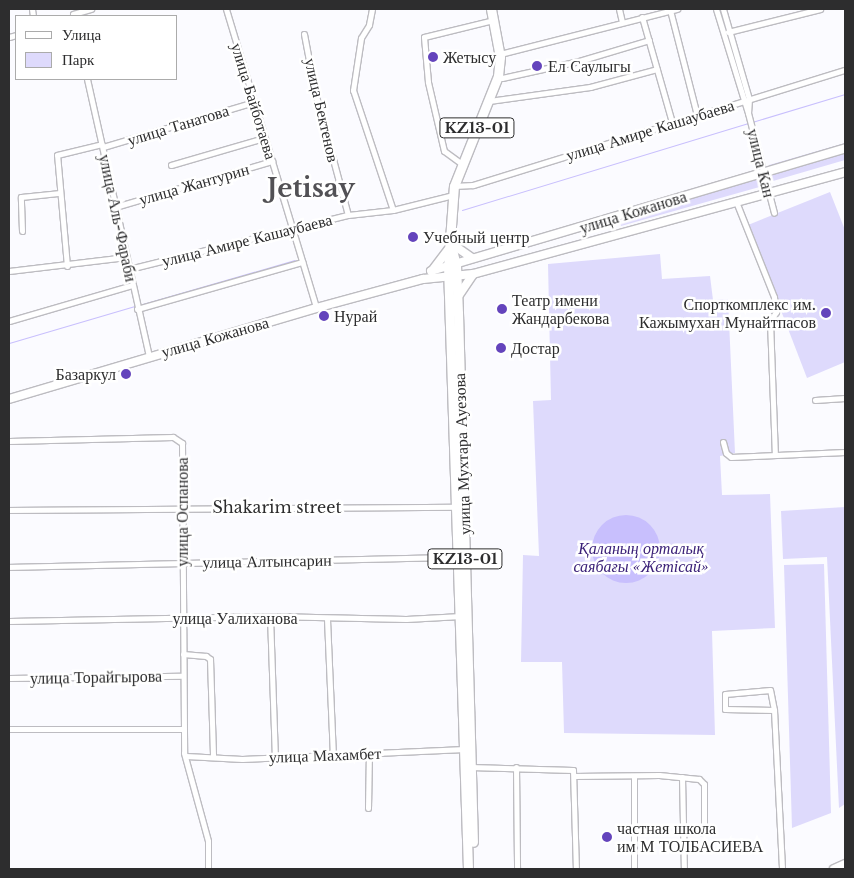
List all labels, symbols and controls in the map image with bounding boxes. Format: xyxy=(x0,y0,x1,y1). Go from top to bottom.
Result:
legend xyxy=(15,15,178,80)
text: Улица xyxy=(62,25,101,44)
street label: улица Байботаева xyxy=(227,40,281,162)
place label: Жетысу xyxy=(443,47,496,67)
text: Парк xyxy=(62,50,94,69)
marker: Жетысу xyxy=(427,51,439,63)
street label: улица Бектенов xyxy=(301,56,343,164)
place label: Ел Саулыгы xyxy=(548,56,631,76)
marker: Ел Саулыгы xyxy=(530,59,544,73)
street label: улица Амире Кашаубаева xyxy=(564,95,736,165)
street label: улица Танатова xyxy=(125,100,231,150)
road number: KZ13-01 xyxy=(438,116,516,140)
street label: улица Кан xyxy=(743,127,779,199)
street label: улица Аль-Фараби xyxy=(95,152,141,284)
street label: улица Жантурин xyxy=(137,159,251,209)
district label: Jetisay xyxy=(267,173,355,205)
street label: улица Кожанова xyxy=(577,187,689,237)
street label: улица Амире Кашаубаева xyxy=(160,210,334,270)
place label: Учебный центр xyxy=(423,227,529,247)
marker: Учебный центр xyxy=(407,231,419,243)
place label: Театр имени Жандарбекова xyxy=(512,290,609,328)
place label: Спорткомплекс им. Кажымухан Мунайтпасов xyxy=(639,294,816,332)
marker: Театр имени Жандарбекова xyxy=(496,303,508,315)
place label: Нурай xyxy=(334,306,377,326)
marker: Спорткомплекс им. Кажымухан Мунайтпасов xyxy=(820,307,832,319)
marker: Нурай xyxy=(318,310,330,322)
street label: улица Кожанова xyxy=(159,313,271,361)
place label: Достар xyxy=(511,338,560,358)
marker: Достар xyxy=(495,342,507,354)
place label: Базаркул xyxy=(55,364,116,384)
marker: Базаркул xyxy=(120,368,132,380)
street label: улица Мухтара Ауезова xyxy=(450,373,474,535)
street label: улица Оспанова xyxy=(172,457,192,567)
street label: Shakarim street xyxy=(213,497,341,517)
park label: Қаланың орталық саябағы «Жетісай» xyxy=(573,538,709,576)
road number: KZ13-01 xyxy=(426,546,504,572)
street label: улица Алтынсарин xyxy=(202,550,332,572)
street label: улица Уалиханова xyxy=(172,608,298,628)
street label: улица Торайгырова xyxy=(30,666,162,688)
street label: улица Махамбет xyxy=(268,743,382,767)
place label: частная школа им М ТОЛБАСИЕВА xyxy=(617,818,763,856)
marker: частная школа им М ТОЛБАСИЕВА xyxy=(601,831,613,843)

